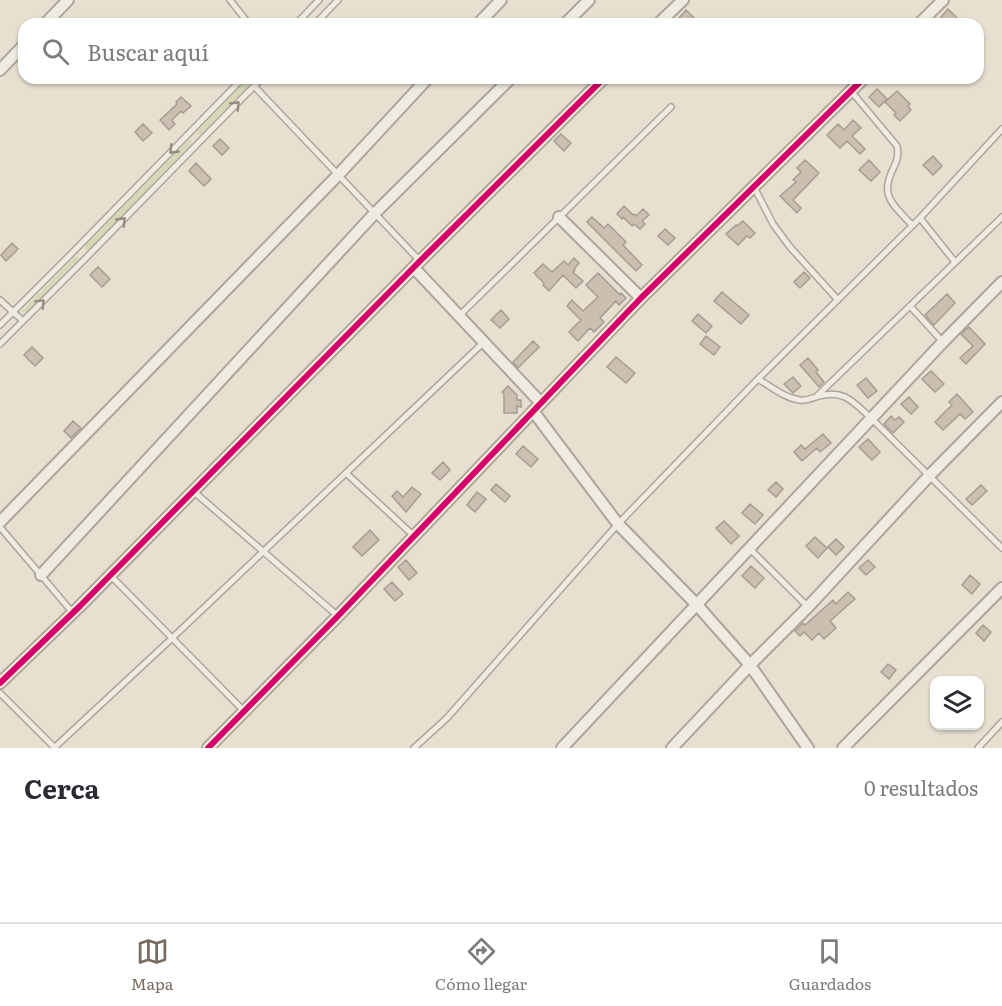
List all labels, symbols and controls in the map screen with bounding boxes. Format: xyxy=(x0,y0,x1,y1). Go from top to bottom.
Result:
search box xyxy=(18,18,984,84)
icon: search xyxy=(39,35,72,68)
text: Buscar aquí xyxy=(87,35,209,68)
one-way arrow xyxy=(228,102,239,113)
one-way arrow xyxy=(170,142,181,153)
one-way arrow xyxy=(115,218,126,228)
one-way arrow xyxy=(33,300,44,311)
map controls xyxy=(930,676,984,730)
button: layers xyxy=(930,676,984,730)
text: Cerca xyxy=(24,768,100,807)
text: 0 resultados xyxy=(864,772,978,802)
tab: Mapa xyxy=(131,935,174,995)
tab: Cómo llegar xyxy=(435,935,527,995)
tab: Guardados xyxy=(789,935,871,995)

